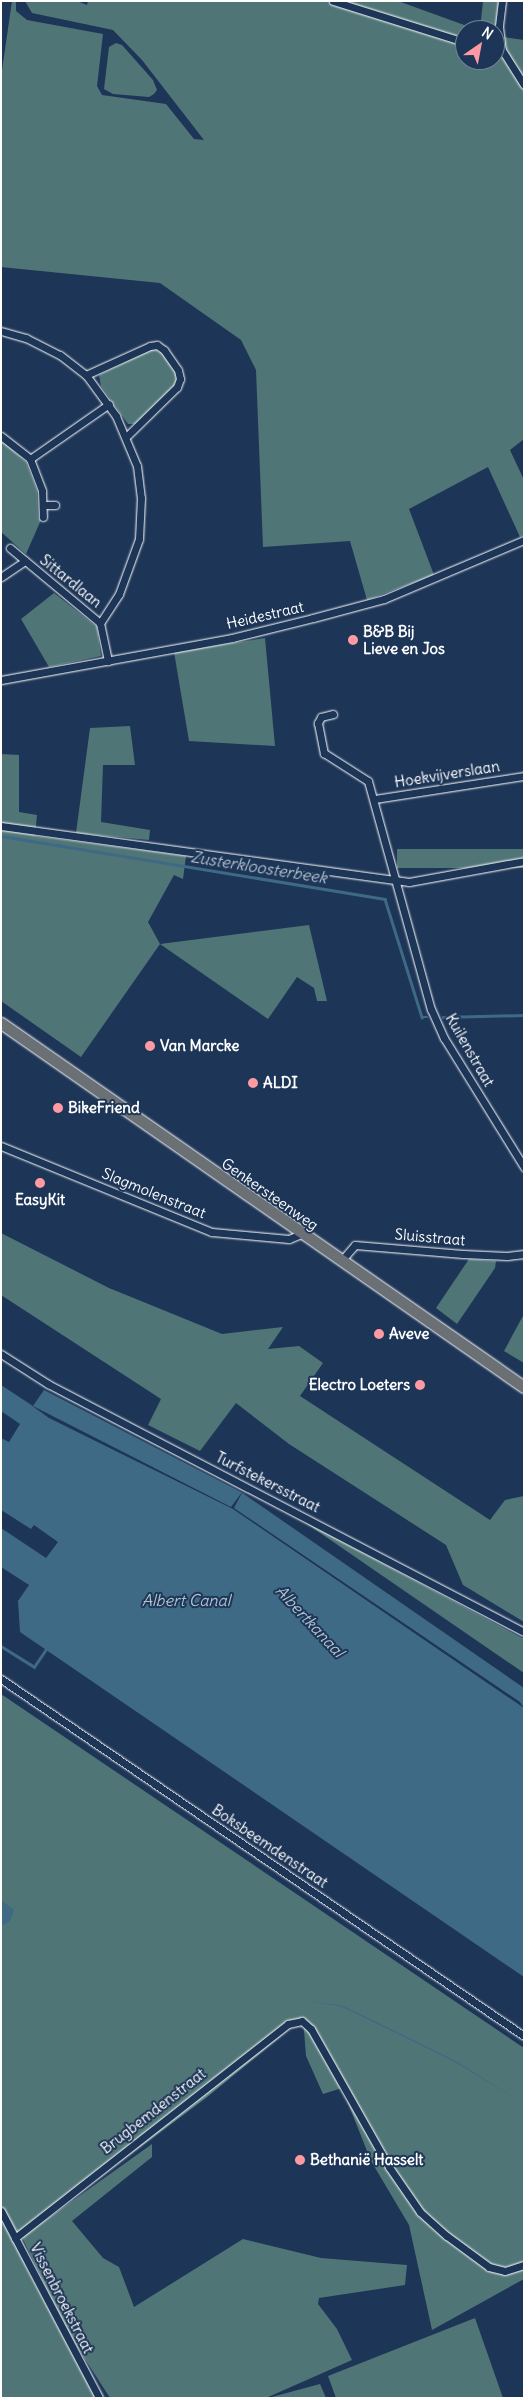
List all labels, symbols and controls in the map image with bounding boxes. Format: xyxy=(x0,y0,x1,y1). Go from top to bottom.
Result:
north arrow xyxy=(455,20,505,70)
text: N xyxy=(479,23,497,43)
street label: Sittardlaan xyxy=(36,551,106,611)
street label: Heidestraat xyxy=(225,597,305,633)
place label: B&B Bij Lieve en Jos xyxy=(363,622,445,657)
marker: B&B Bij Lieve en Jos xyxy=(347,634,359,646)
street label: Hoekvijverslaan xyxy=(393,757,501,791)
water label: Zusterkloosterbeek xyxy=(190,847,328,887)
street label: Kuilenstraat xyxy=(442,1010,498,1090)
place label: Van Marcke xyxy=(160,1037,239,1055)
marker: Van Marcke xyxy=(144,1040,156,1052)
place label: ALDI xyxy=(263,1074,298,1092)
marker: ALDI xyxy=(247,1077,259,1089)
place label: BikeFriend xyxy=(68,1099,140,1117)
marker: BikeFriend xyxy=(52,1102,64,1114)
street label: Genkersteenweg xyxy=(218,1154,322,1234)
street label: Slagmolenstraat xyxy=(100,1164,208,1222)
marker: EasyKit xyxy=(34,1177,46,1189)
place label: EasyKit xyxy=(15,1191,65,1209)
street label: Sluisstraat xyxy=(394,1225,466,1249)
place label: Aveve xyxy=(389,1325,429,1343)
marker: Aveve xyxy=(373,1328,385,1340)
place label: Electro Loeters xyxy=(309,1376,410,1394)
marker: Electro Loeters xyxy=(414,1379,426,1391)
street label: Turfstekersstraat xyxy=(213,1448,323,1516)
water label: Albertkanaal xyxy=(272,1581,348,1661)
water label: Albert Canal xyxy=(142,1590,230,1610)
street label: Boksbeemdenstraat xyxy=(209,1801,331,1891)
street label: Brugbemdenstraat xyxy=(97,2065,209,2157)
place label: Bethanië Hasselt xyxy=(310,2151,423,2169)
marker: Bethanië Hasselt xyxy=(294,2154,306,2166)
street label: Vissenbroekstraat xyxy=(26,2240,98,2356)

